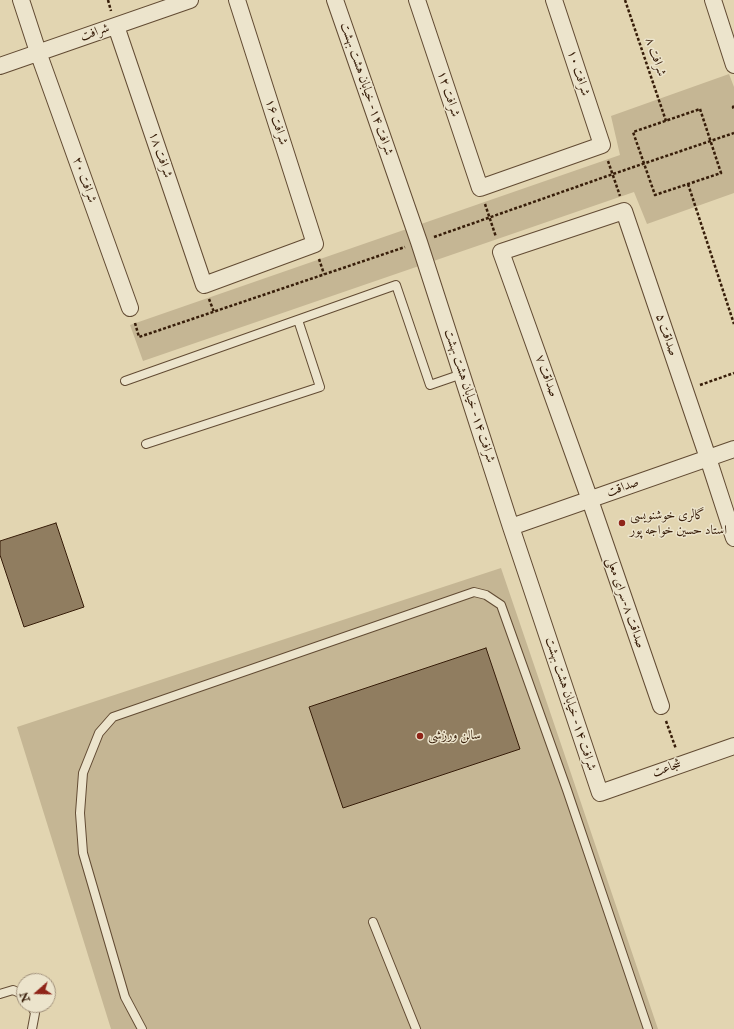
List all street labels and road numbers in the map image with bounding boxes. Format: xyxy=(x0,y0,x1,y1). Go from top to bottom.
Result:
street label: شرافت xyxy=(78,21,112,45)
street label: شرافت ۱۴- خیابان هشت بهشت xyxy=(336,21,396,157)
street label: شرافت ۸ xyxy=(641,35,669,79)
street label: شرافت ۱۰ xyxy=(563,48,593,98)
street label: شرافت ۱۲ xyxy=(433,69,463,119)
street label: شرافت ۱۶ xyxy=(261,97,291,147)
street label: شرافت ۱۸ xyxy=(145,130,175,180)
street label: شرافت ۲۰ xyxy=(69,155,99,205)
street label: صداقت ۵ xyxy=(652,312,680,358)
street label: شرافت ۱۴- خیابان هشت بهشت xyxy=(440,327,498,465)
street label: صداقت ۷ xyxy=(531,353,561,399)
street label: صداقت xyxy=(605,475,641,501)
street label: صداقت ۸-سرای معلی xyxy=(602,556,648,650)
street label: شرافت ۱۴- خیابان هشت بهشت xyxy=(541,635,599,773)
street label: شجاعت xyxy=(650,757,684,781)

